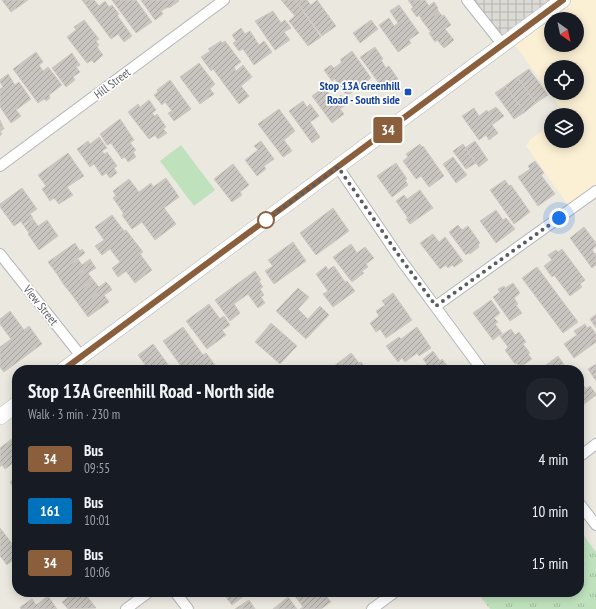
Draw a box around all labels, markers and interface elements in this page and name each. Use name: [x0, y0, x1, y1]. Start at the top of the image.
north arrow: [544, 12, 584, 52]
map controls: [544, 12, 584, 148]
button: locate: [544, 60, 584, 100]
street label: Hill Street: [91, 64, 134, 102]
place label: Stop 13A Greenhill Road - South side: [320, 78, 400, 107]
marker: Stop 13A Greenhill Road - South side: [403, 87, 413, 97]
button: layers: [544, 108, 584, 148]
line badge: 34: [370, 117, 406, 143]
text: 34: [381, 121, 395, 139]
your location: [549, 208, 569, 228]
unlabelled marker: [257, 211, 275, 229]
street label: View Street: [20, 281, 62, 329]
button: heart: [526, 378, 568, 420]
text: Stop 13A Greenhill Road - North side: [28, 379, 274, 403]
text: Walk · 3 min · 230 m: [28, 406, 120, 423]
text: Bus: [84, 441, 103, 460]
text: 34: [43, 450, 57, 468]
text: 4 min: [538, 450, 568, 469]
text: 09:55: [84, 460, 110, 477]
text: Bus: [84, 493, 103, 512]
text: 161: [40, 502, 60, 520]
text: 10 min: [532, 502, 568, 521]
text: 10:01: [84, 512, 110, 529]
text: Bus: [84, 545, 103, 564]
text: 34: [43, 554, 57, 572]
text: 15 min: [532, 554, 568, 573]
text: 10:06: [84, 564, 110, 581]

